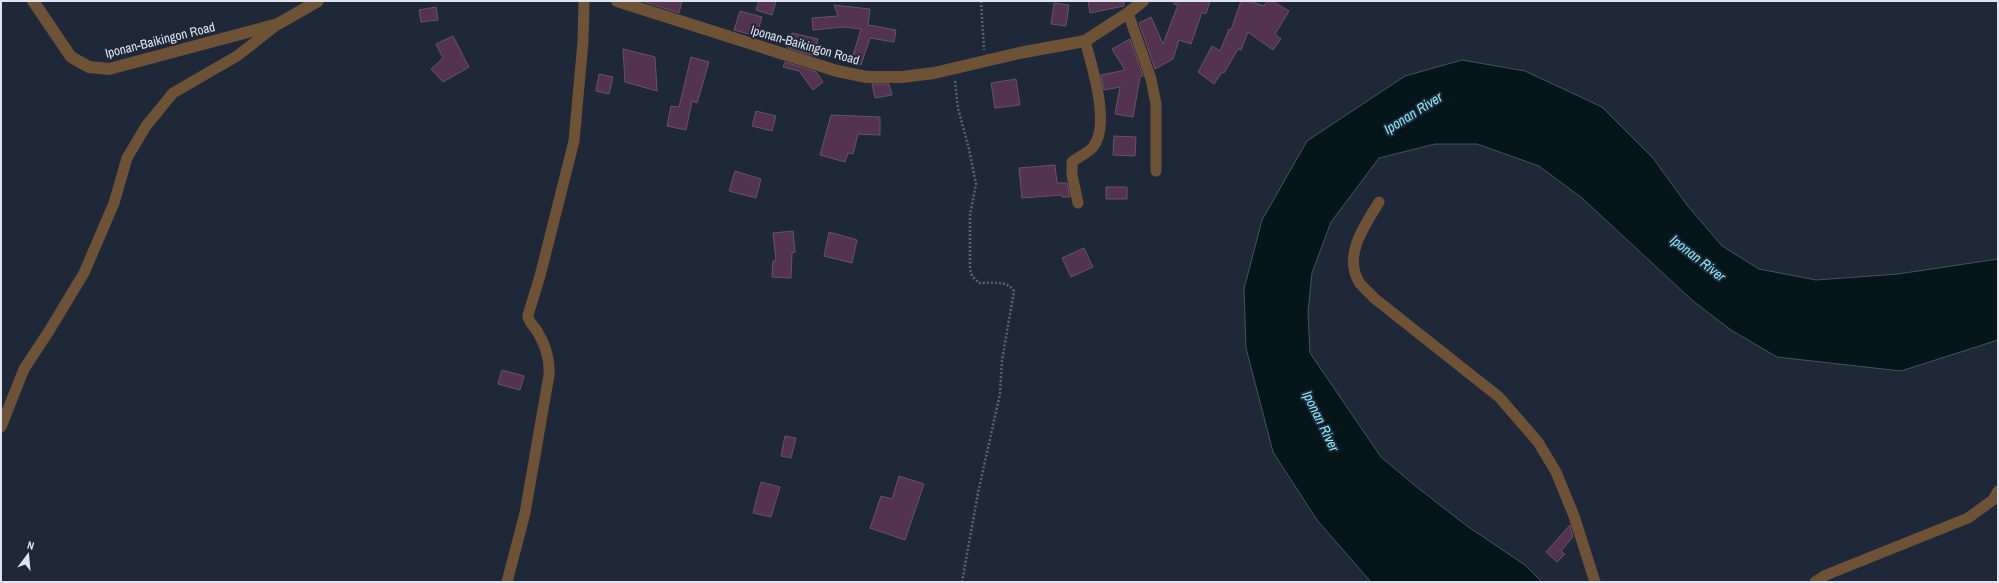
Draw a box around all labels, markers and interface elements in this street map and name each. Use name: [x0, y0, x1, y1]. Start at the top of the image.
street label: Iponan-Baikingon Road: [103, 18, 217, 62]
street label: Iponan-Baikingon Road: [749, 21, 862, 69]
water label: Iponan River: [1380, 87, 1447, 138]
water label: Iponan River: [1667, 231, 1730, 286]
water label: Iponan River: [1299, 388, 1344, 456]
north arrow: [8, 535, 48, 575]
text: N: [26, 538, 36, 553]

